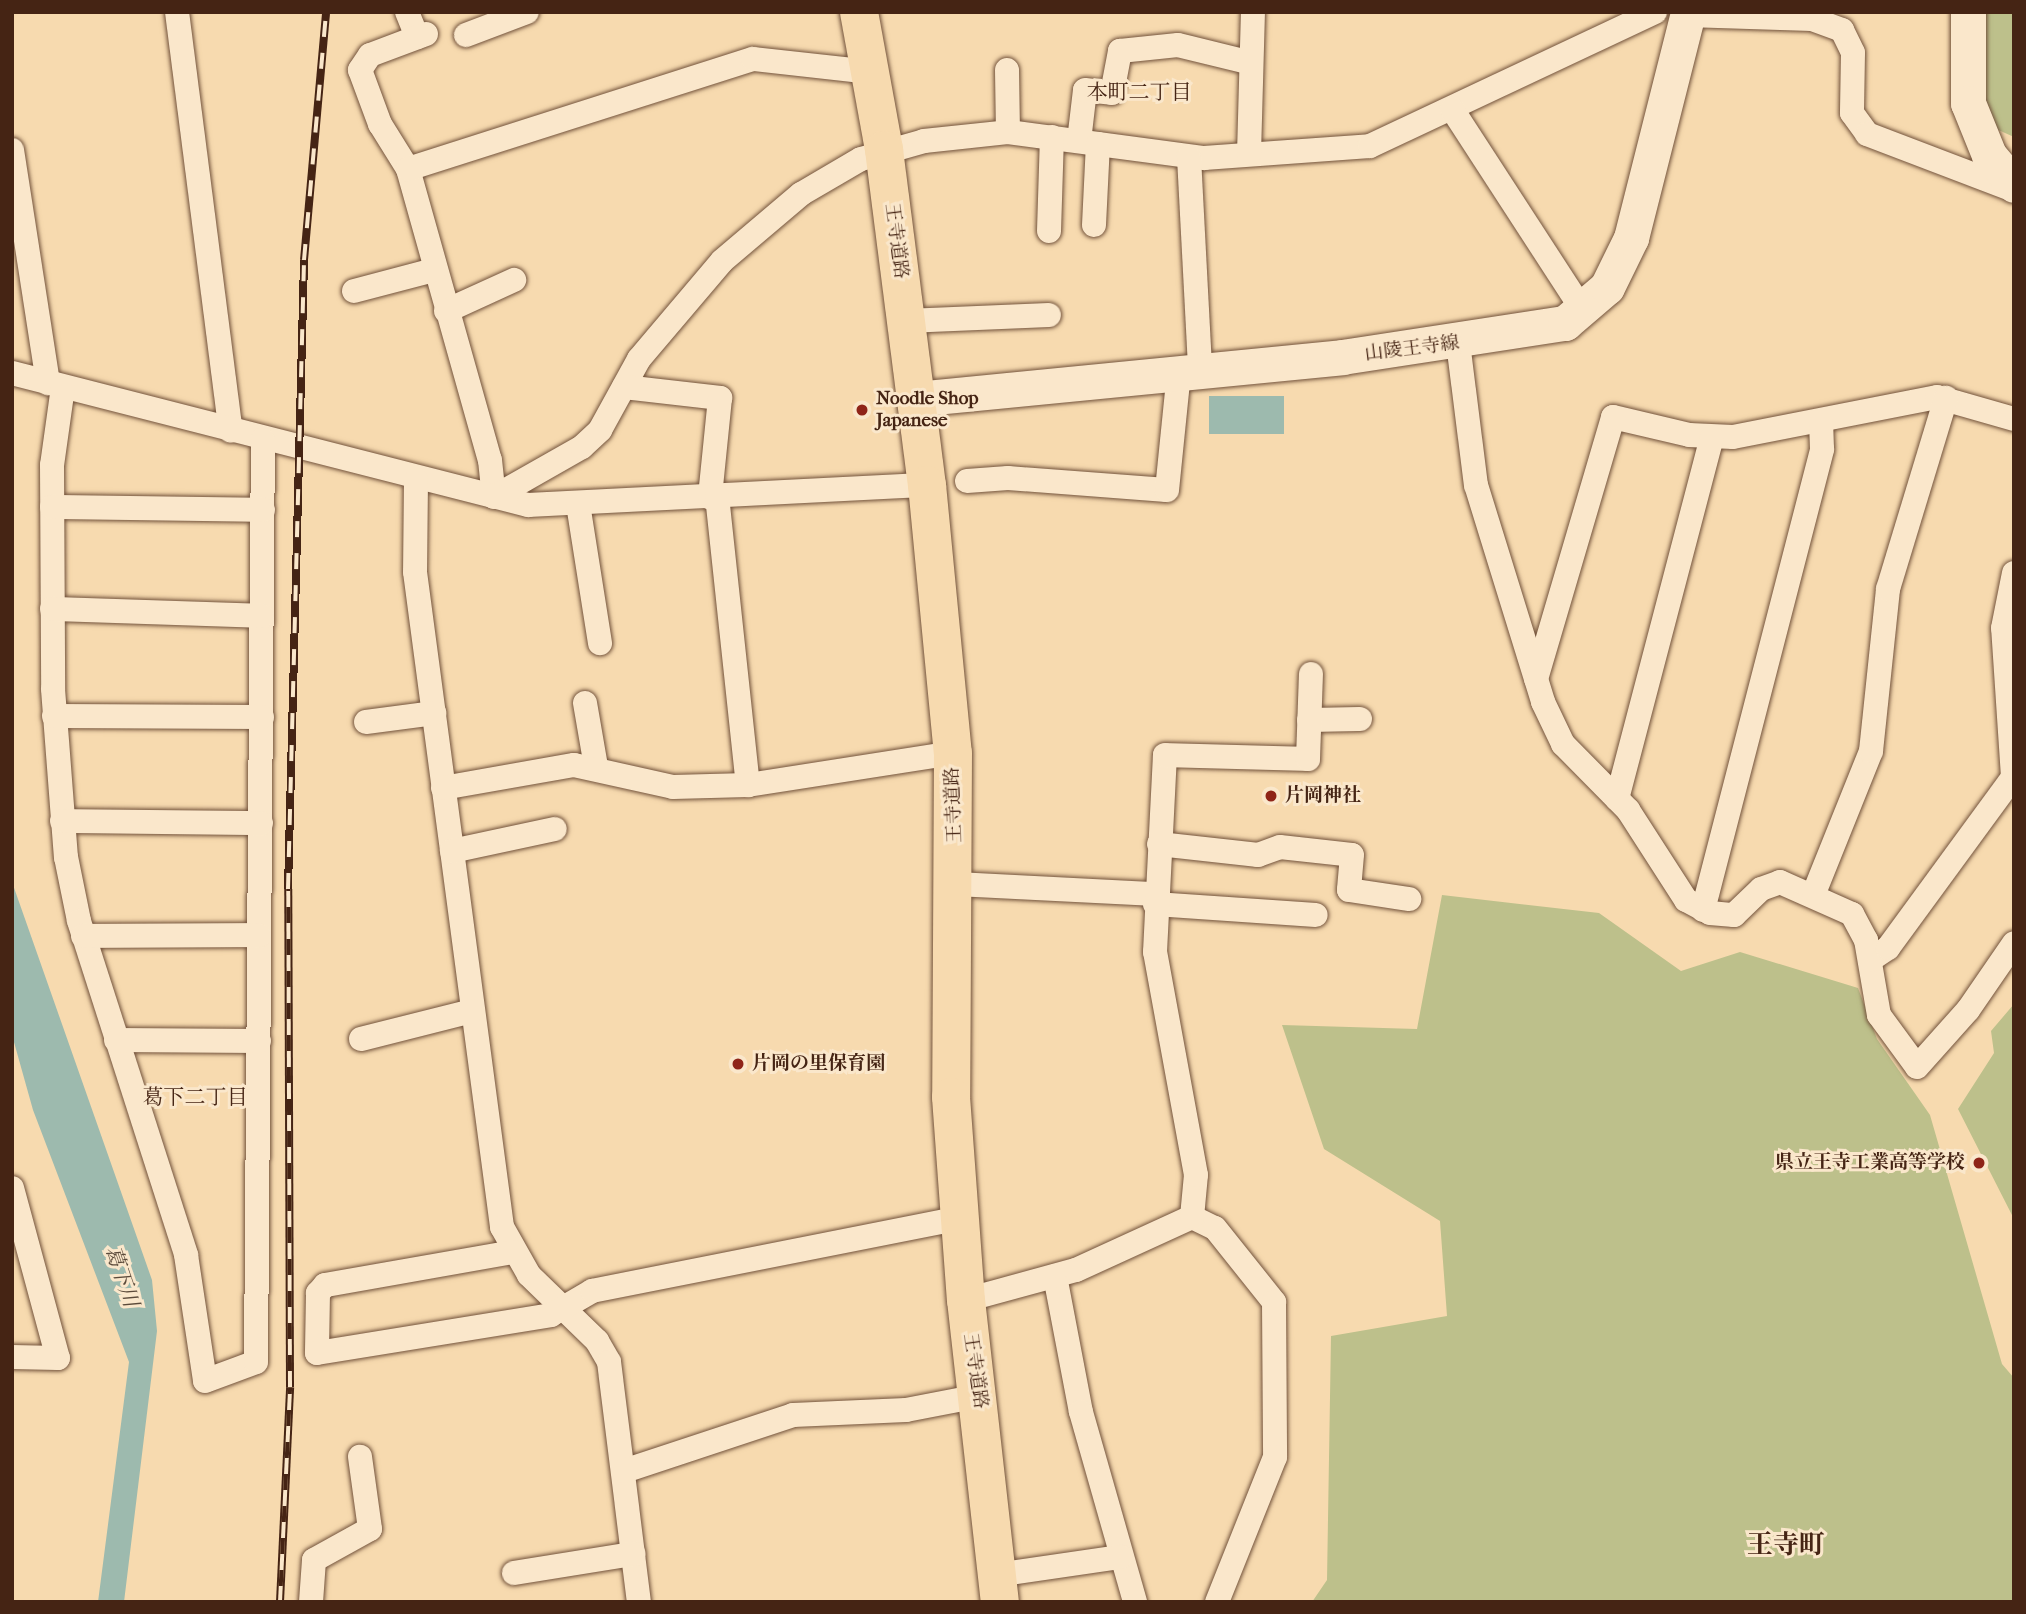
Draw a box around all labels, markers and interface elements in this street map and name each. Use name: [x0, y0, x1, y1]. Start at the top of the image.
district label: 本町二丁目: [1087, 79, 1191, 105]
street label: 王寺道路: [880, 202, 912, 280]
street label: 山陵王寺線: [1363, 332, 1461, 366]
place label: Noodle Shop Japanese: [876, 388, 979, 432]
marker: Noodle Shop Japanese: [854, 402, 870, 418]
street label: 王寺道路: [941, 767, 967, 843]
place label: 片岡神社: [1285, 785, 1361, 807]
marker: 片岡神社: [1263, 788, 1279, 804]
place label: 片岡の里保育園: [752, 1053, 885, 1075]
marker: 片岡の里保育園: [730, 1056, 746, 1072]
district label: 葛下二丁目: [143, 1084, 247, 1110]
place label: 県立王寺工業高等学校: [1775, 1152, 1965, 1174]
marker: 県立王寺工業高等学校: [1971, 1155, 1987, 1171]
water label: 葛下川: [100, 1242, 144, 1310]
street label: 王寺道路: [958, 1332, 992, 1410]
district label: 王寺町: [1747, 1529, 1825, 1561]

